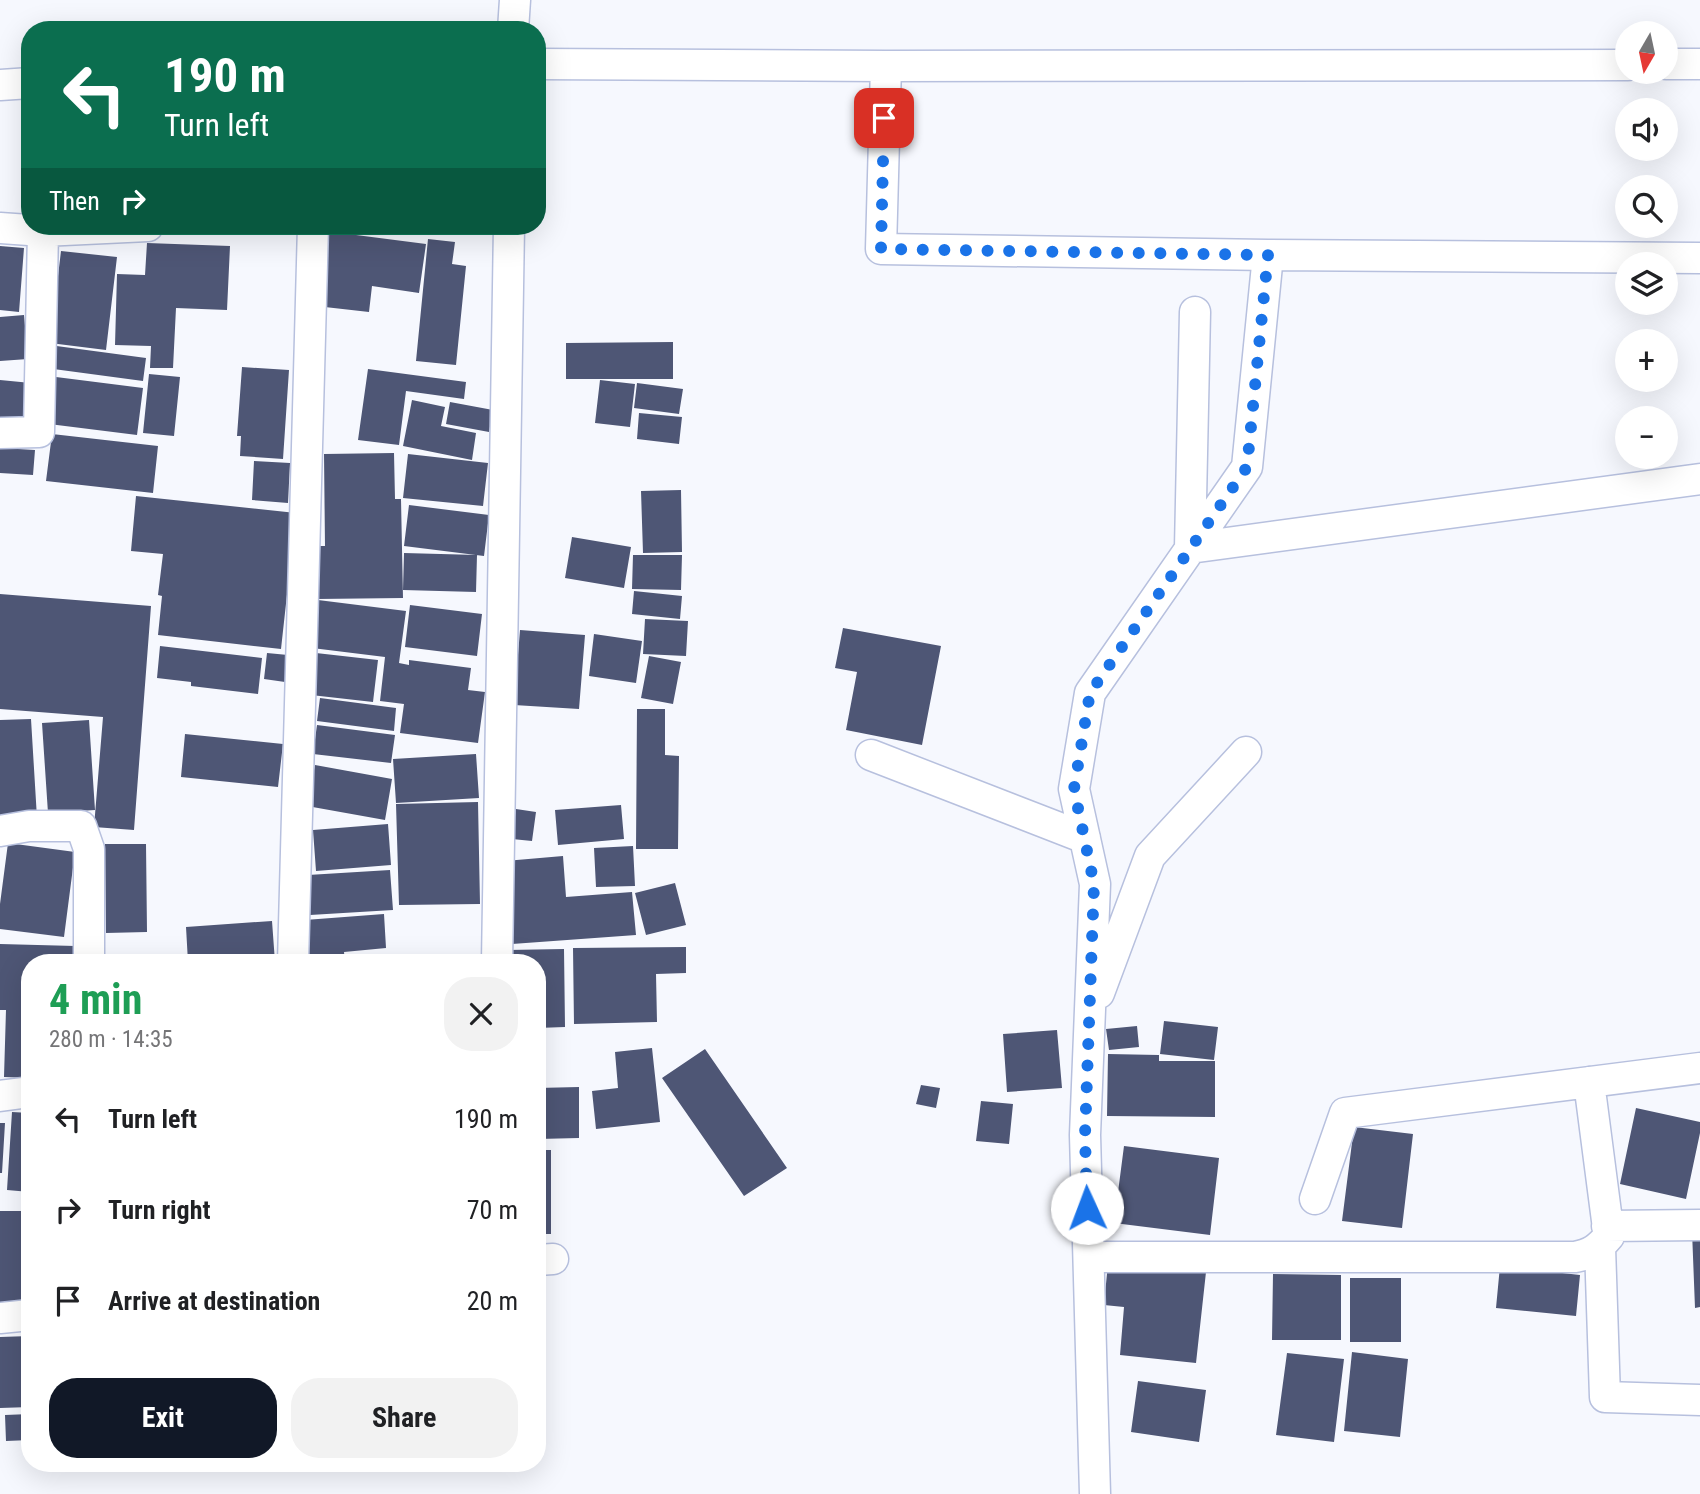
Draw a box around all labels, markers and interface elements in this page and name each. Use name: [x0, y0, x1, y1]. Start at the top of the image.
north arrow: [1615, 21, 1678, 84]
map controls: [1615, 21, 1678, 469]
text: 190 m: [164, 47, 286, 104]
icon: left: [49, 49, 140, 140]
pin: [854, 88, 914, 148]
button: sound: [1615, 98, 1678, 161]
icon: arrive: [865, 99, 903, 137]
text: Turn left: [164, 106, 269, 144]
button: search: [1615, 175, 1678, 238]
icon: right: [114, 182, 152, 220]
text: Then: [49, 186, 100, 216]
button: layers: [1615, 252, 1678, 315]
button: +: [1615, 329, 1678, 392]
button: −: [1615, 406, 1678, 469]
text: 4 min: [49, 975, 142, 1024]
button: close: [444, 977, 518, 1051]
text: 280 m · 14:35: [49, 1026, 173, 1053]
icon: left: [49, 1100, 87, 1138]
text: Turn left: [108, 1104, 197, 1134]
text: 190 m: [454, 1104, 518, 1134]
position arrow: [1050, 1171, 1124, 1245]
icon: right: [49, 1191, 87, 1229]
text: Turn right: [108, 1195, 210, 1225]
text: 70 m: [467, 1195, 518, 1225]
icon: arrive: [49, 1282, 87, 1320]
text: Arrive at destination: [108, 1286, 320, 1316]
text: 20 m: [467, 1286, 518, 1316]
button: Exit: [49, 1378, 277, 1458]
button: Share: [291, 1378, 518, 1458]

